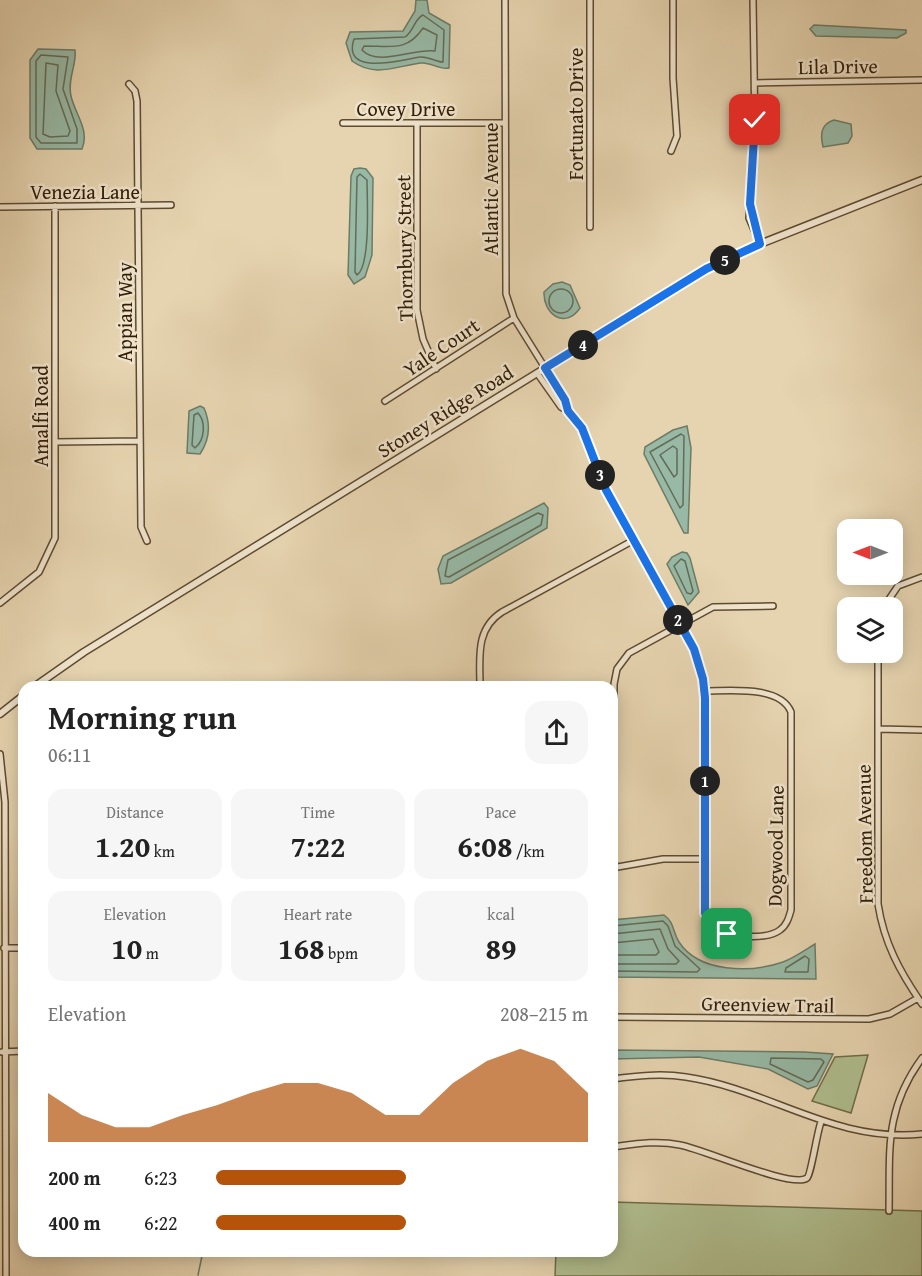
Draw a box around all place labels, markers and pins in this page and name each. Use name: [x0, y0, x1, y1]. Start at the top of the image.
pin: [729, 94, 780, 145]
pin: 5: [710, 245, 740, 275]
pin: 4: [568, 330, 598, 360]
pin: 3: [585, 460, 615, 490]
pin: 2: [663, 605, 693, 635]
pin: 1: [690, 766, 720, 796]
pin: [701, 908, 752, 959]

